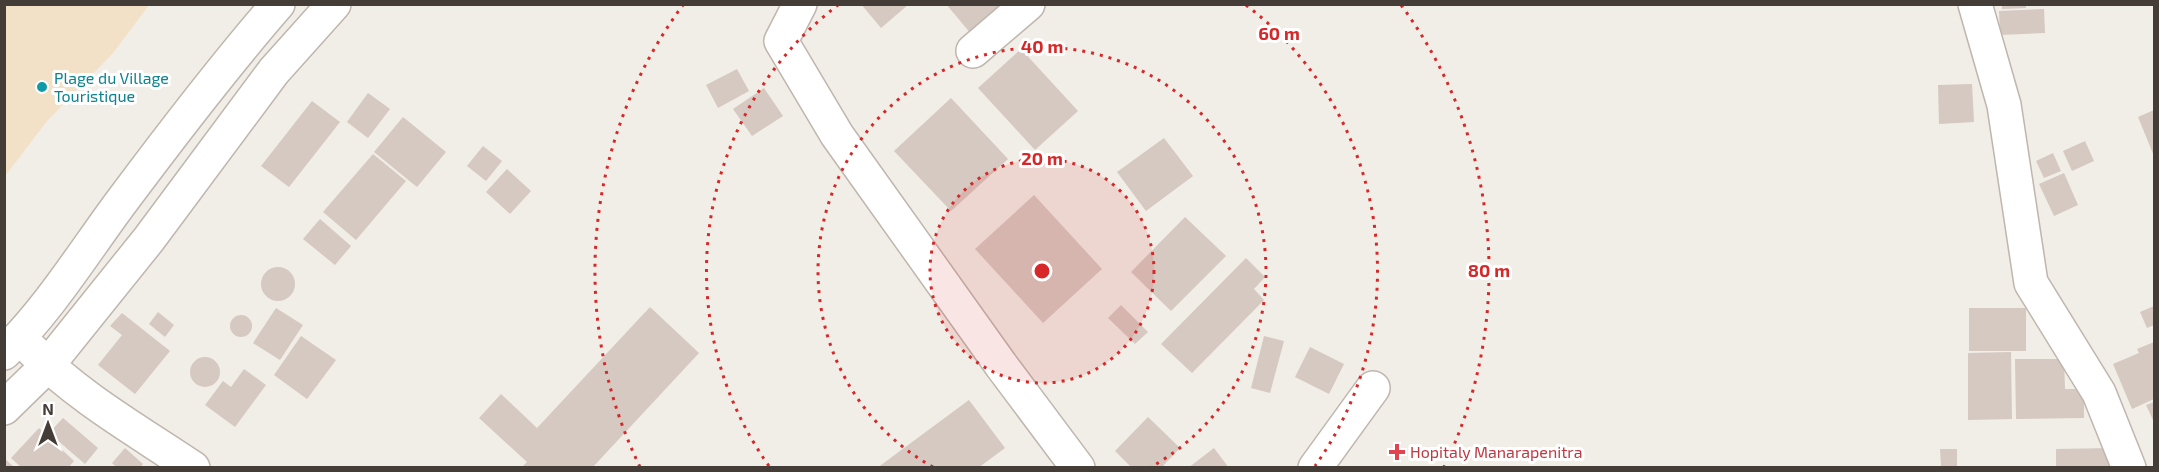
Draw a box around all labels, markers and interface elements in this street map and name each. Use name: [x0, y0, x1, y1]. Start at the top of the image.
text: 60 m: [1258, 22, 1300, 44]
text: 40 m: [1021, 35, 1063, 57]
place label: Plage du Village Touristique: [54, 68, 169, 105]
marker: Plage du Village Touristique: [35, 80, 49, 94]
text: 20 m: [1021, 147, 1063, 169]
text: 80 m: [1468, 259, 1510, 281]
centre of rings: [1032, 261, 1052, 281]
north arrow: [18, 394, 78, 454]
text: N: [42, 399, 54, 418]
place label: Hopitaly Manarapenitra: [1410, 442, 1583, 461]
marker: Hopitaly Manarapenitra: [1388, 443, 1406, 461]

